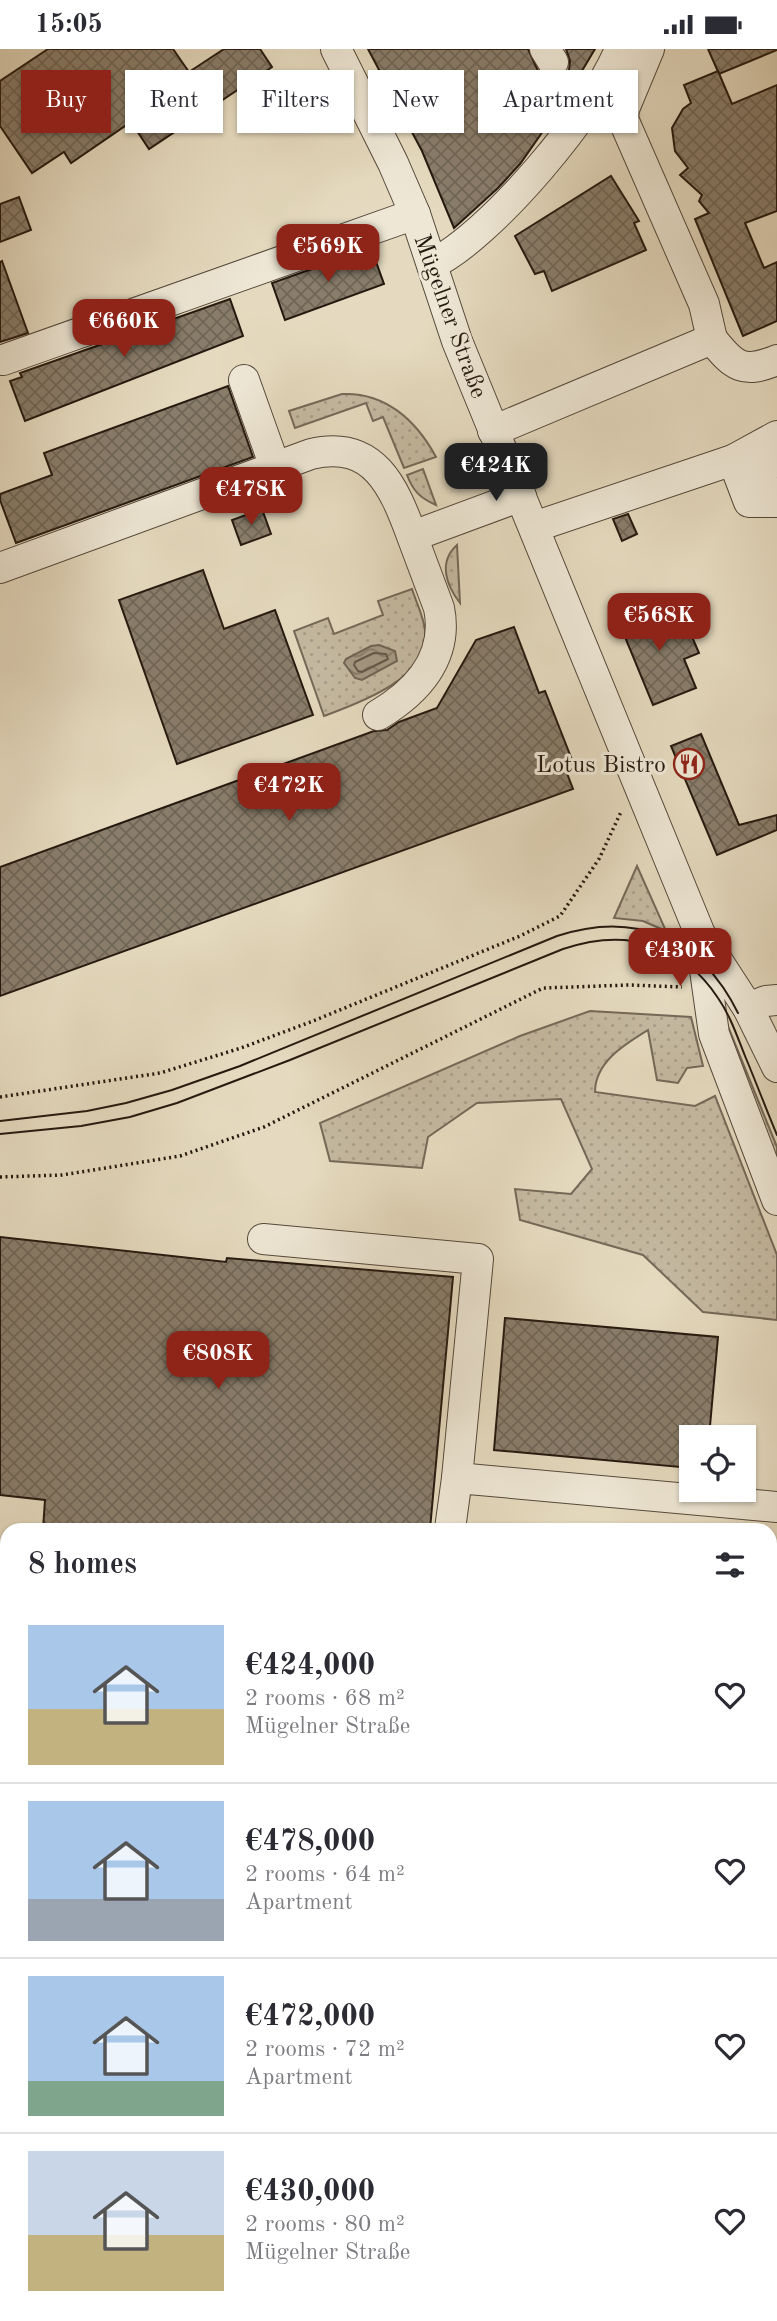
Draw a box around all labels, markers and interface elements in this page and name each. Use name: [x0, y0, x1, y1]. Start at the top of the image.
text: 15:05: [35, 12, 103, 38]
chip: Buy: [21, 70, 111, 133]
chip: Rent: [125, 70, 223, 133]
chip: Filters: [237, 70, 354, 133]
chip: New: [368, 70, 464, 133]
chip: Apartment: [478, 70, 638, 133]
pin: €569K: [279, 225, 377, 284]
street label: Mügelner Straße: [408, 231, 490, 402]
text: €569K: [292, 235, 364, 258]
pin: €660K: [75, 299, 173, 359]
text: €660K: [88, 310, 160, 333]
pin: €424K: [447, 443, 545, 503]
text: €424K: [460, 454, 532, 477]
pin: €478K: [202, 468, 300, 527]
text: €478K: [215, 478, 287, 501]
pin: €568K: [610, 593, 708, 653]
text: €568K: [623, 604, 695, 627]
restaurant icon: Lotus Bistro: [672, 747, 706, 781]
place label: Lotus Bistro: [536, 754, 666, 778]
pin: €472K: [240, 763, 338, 823]
text: €472K: [253, 774, 325, 797]
pin: €430K: [631, 929, 729, 988]
text: €430K: [644, 939, 716, 962]
pin: €808K: [169, 1331, 267, 1391]
text: €808K: [182, 1342, 254, 1365]
map controls: [679, 1425, 756, 1502]
button: locate: [679, 1425, 756, 1502]
icon: filters: [711, 1546, 749, 1584]
text: 8 homes: [28, 1550, 137, 1580]
text: €424,000: [245, 1651, 375, 1681]
icon: home: [84, 1653, 168, 1737]
icon: heart: [711, 1676, 749, 1714]
text: 2 rooms · 68 m²: [245, 1687, 405, 1710]
text: Mügelner Straße: [245, 1715, 410, 1738]
text: €478,000: [245, 1827, 375, 1857]
icon: home: [84, 1829, 168, 1913]
icon: heart: [711, 1852, 749, 1890]
text: 2 rooms · 64 m²: [245, 1863, 405, 1886]
text: Apartment: [245, 1891, 353, 1914]
text: €472,000: [245, 2002, 375, 2032]
icon: home: [84, 2004, 168, 2088]
icon: heart: [711, 2027, 749, 2065]
text: 2 rooms · 72 m²: [245, 2038, 405, 2061]
text: Apartment: [245, 2066, 353, 2089]
text: €430,000: [245, 2177, 375, 2207]
icon: home: [84, 2179, 168, 2263]
icon: heart: [711, 2202, 749, 2240]
text: 2 rooms · 80 m²: [245, 2213, 405, 2236]
text: Mügelner Straße: [245, 2241, 410, 2264]

